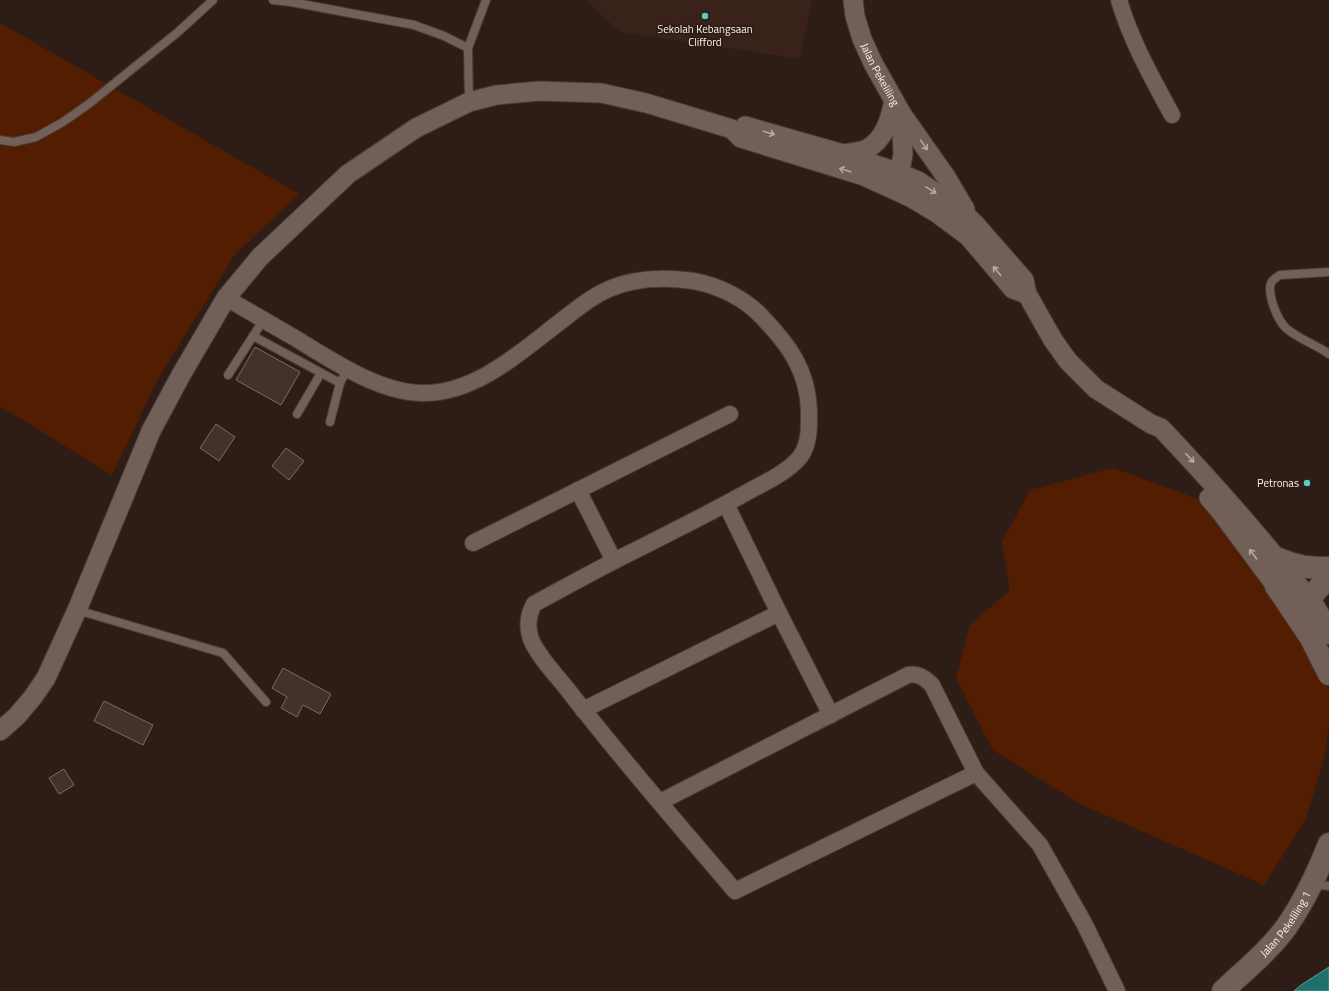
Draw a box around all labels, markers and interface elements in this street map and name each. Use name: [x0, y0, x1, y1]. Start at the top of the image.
marker: Sekolah Kebangsaan Clifford: [700, 11, 710, 21]
place label: Sekolah Kebangsaan Clifford: [657, 21, 753, 50]
street label: Jalan Pekeliling: [857, 40, 904, 109]
one-way arrow: [763, 130, 776, 137]
one-way arrow: [920, 140, 928, 151]
one-way arrow: [838, 166, 851, 173]
one-way arrow: [925, 186, 937, 194]
one-way arrow: [993, 266, 1002, 276]
one-way arrow: [1185, 453, 1195, 463]
place label: Petronas: [1257, 475, 1299, 491]
marker: Petronas: [1302, 478, 1312, 488]
one-way arrow: [1249, 549, 1257, 560]
street label: Jalan Pekeliling 1: [1256, 888, 1314, 961]

